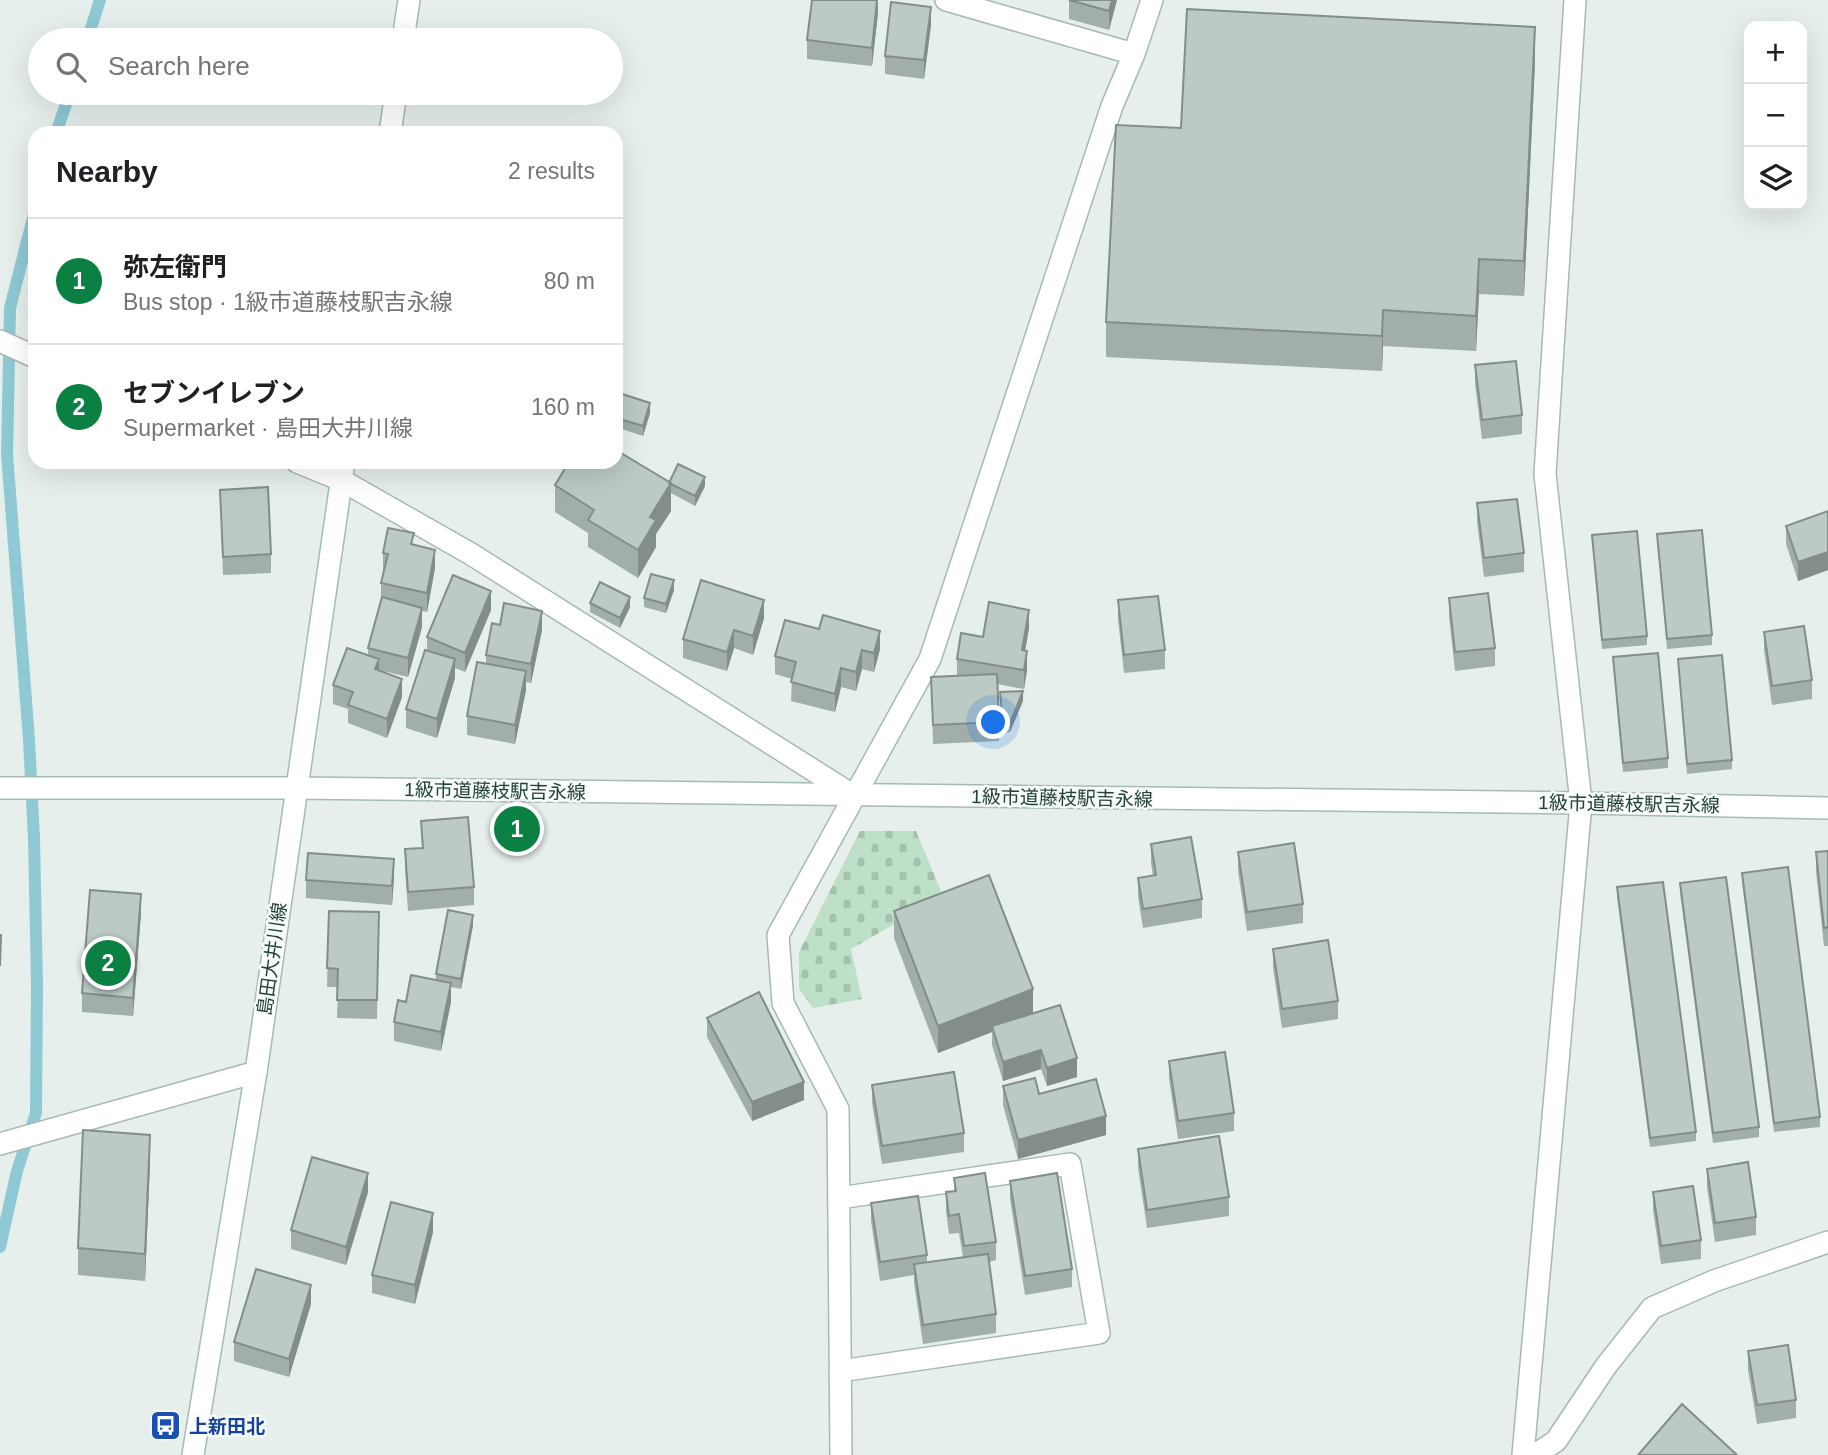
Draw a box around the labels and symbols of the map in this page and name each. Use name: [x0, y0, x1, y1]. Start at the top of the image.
your location: [976, 705, 1010, 739]
street label: 1級市道藤枝駅吉永線: [404, 779, 586, 803]
street label: 1級市道藤枝駅吉永線: [971, 786, 1153, 810]
street label: 1級市道藤枝駅吉永線: [1538, 792, 1720, 816]
pin: 1: [494, 803, 540, 855]
street label: 島田大井川線: [254, 901, 290, 1017]
pin: 2: [85, 937, 131, 989]
bus stop icon: 上新田北: [149, 1409, 183, 1443]
place label: 上新田北: [189, 1416, 265, 1437]

